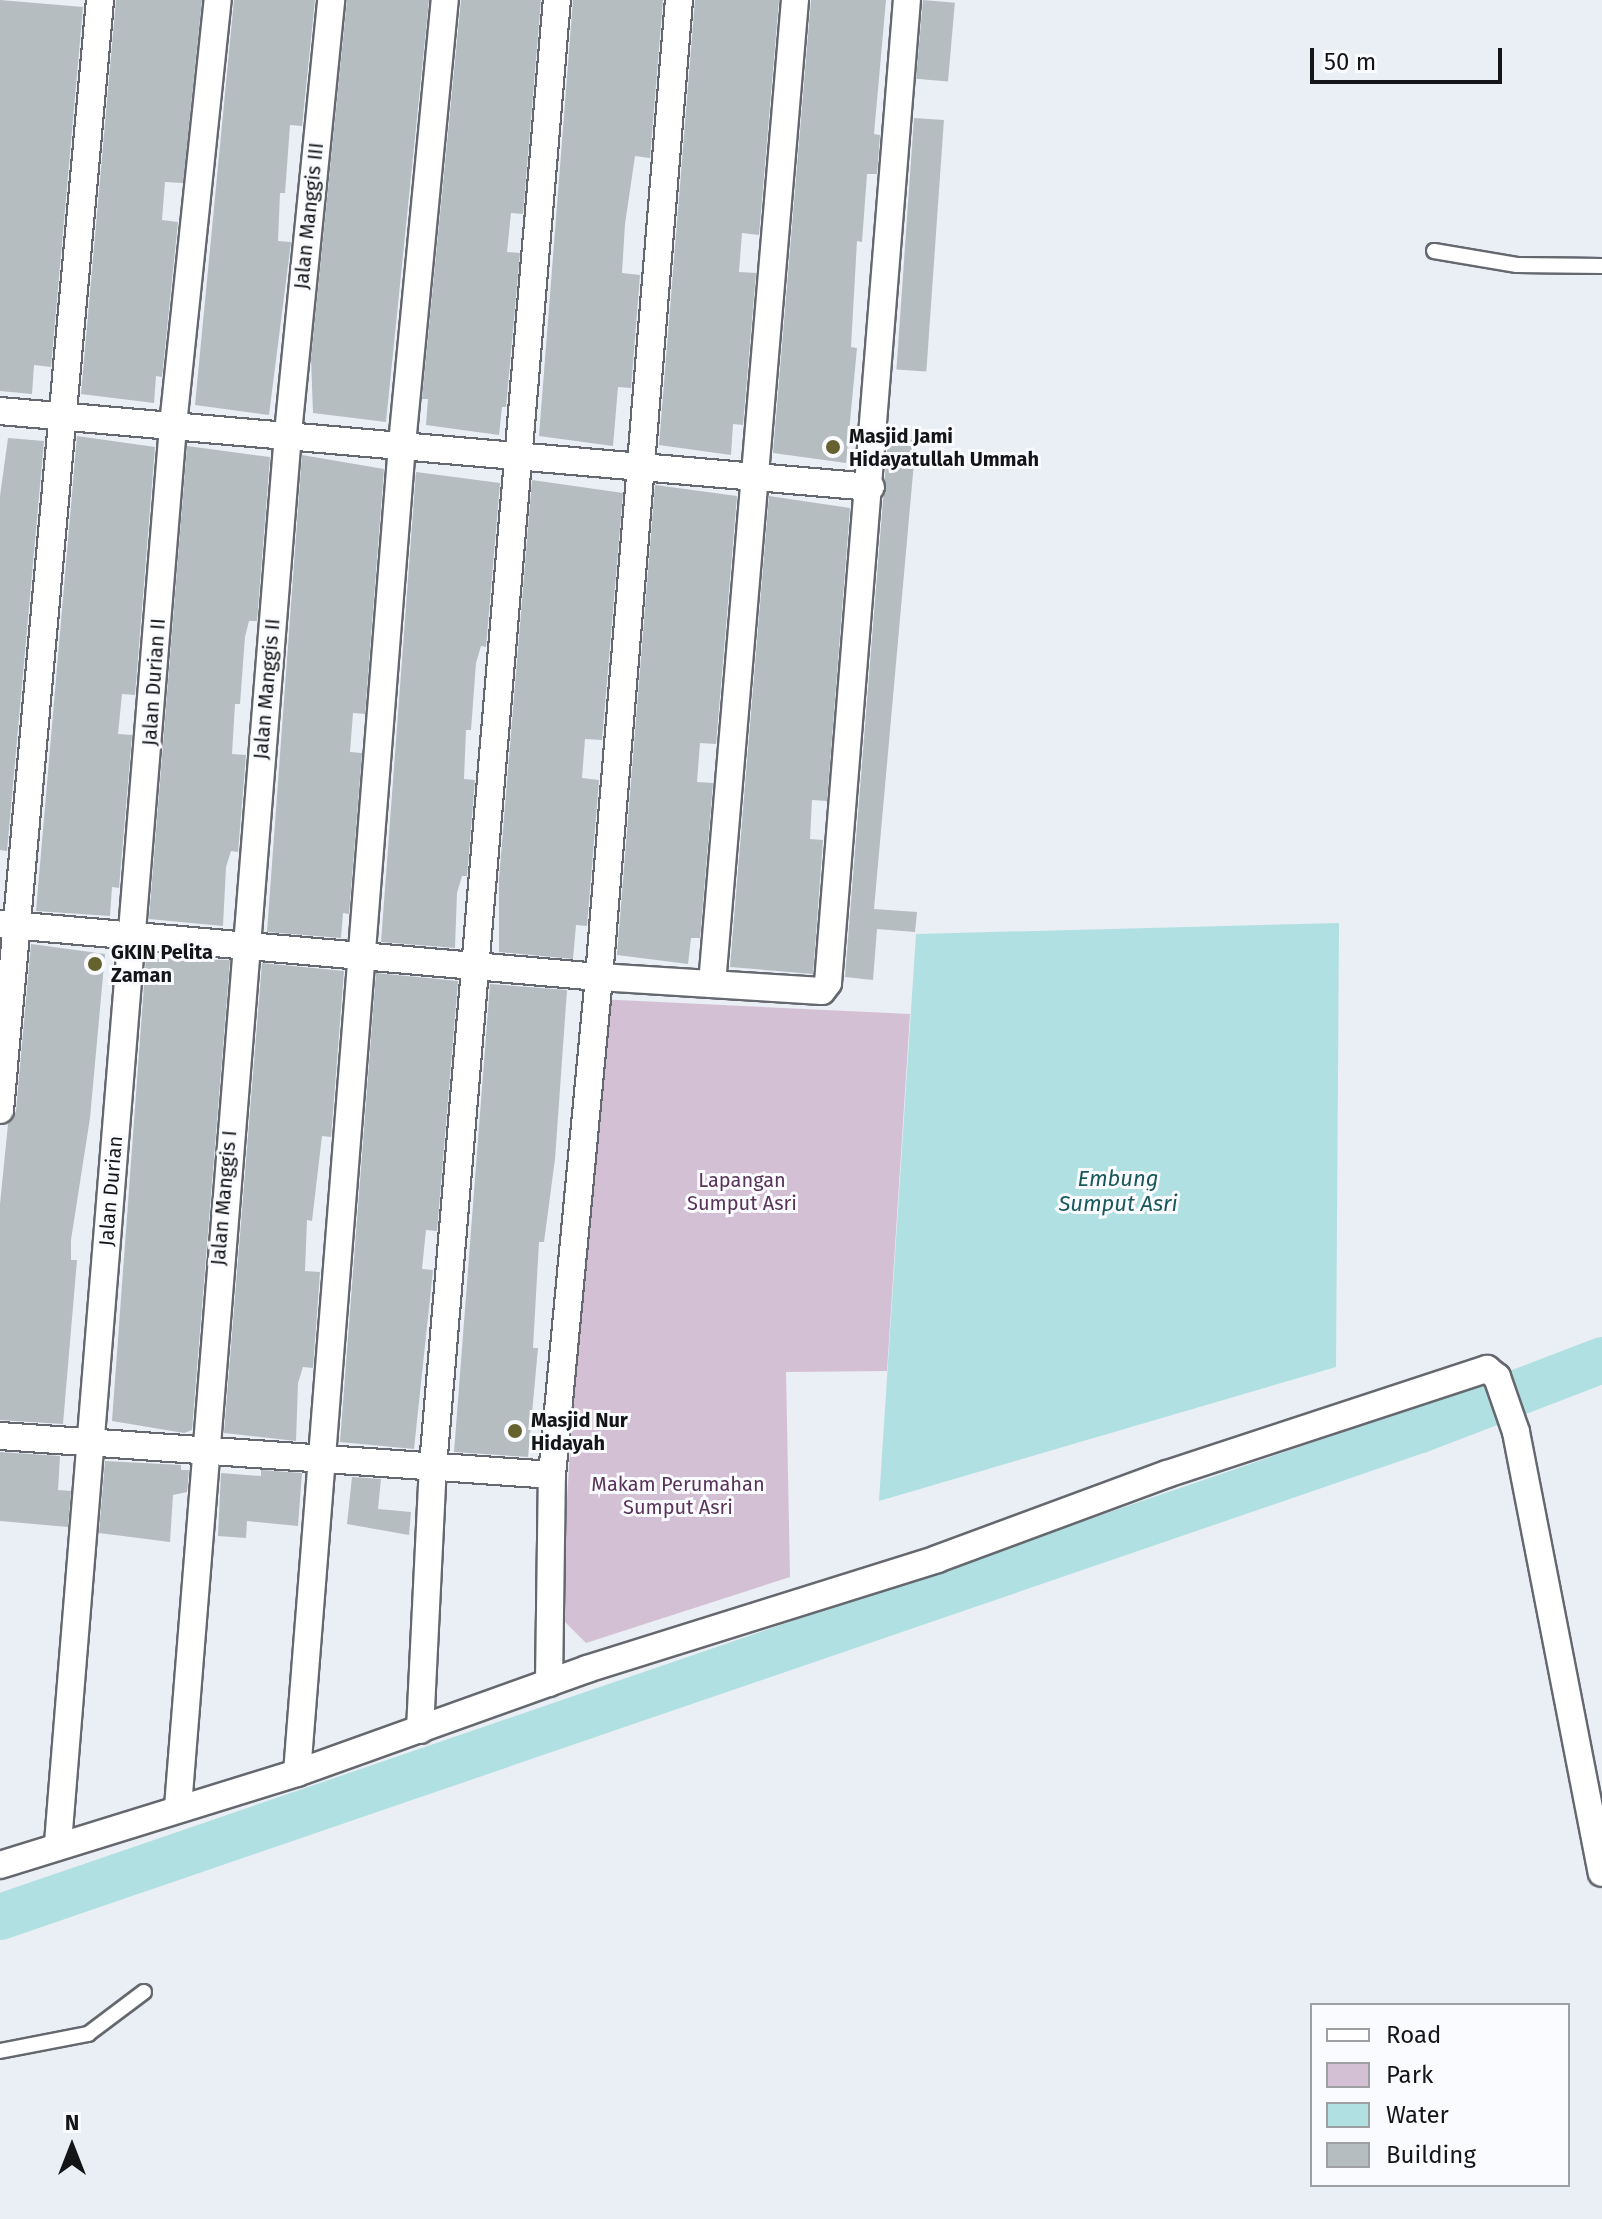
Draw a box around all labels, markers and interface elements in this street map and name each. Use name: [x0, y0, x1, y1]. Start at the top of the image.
scale bar: [1314, 32, 1506, 82]
text: 50 m: [1324, 48, 1376, 76]
street label: Jalan Manggis III: [289, 141, 329, 291]
place label: Masjid Jami Hidayatullah Ummah: [849, 424, 1039, 471]
marker: Masjid Jami Hidayatullah Ummah: [824, 438, 842, 456]
street label: Jalan Durian II: [138, 617, 170, 747]
street label: Jalan Manggis II: [249, 617, 285, 761]
place label: GKIN Pelita Zaman: [111, 940, 213, 987]
marker: GKIN Pelita Zaman: [86, 955, 104, 973]
street label: Jalan Manggis I: [206, 1129, 242, 1267]
street label: Jalan Durian: [94, 1135, 128, 1247]
water label: Embung Sumput Asri: [1058, 1165, 1178, 1216]
park label: Lapangan Sumput Asri: [687, 1169, 797, 1216]
place label: Masjid Nur Hidayah: [531, 1408, 628, 1455]
marker: Masjid Nur Hidayah: [506, 1422, 524, 1440]
park label: Makam Perumahan Sumput Asri: [591, 1473, 765, 1520]
legend: [1310, 2003, 1570, 2187]
text: Road: [1386, 2021, 1441, 2049]
text: Park: [1386, 2061, 1433, 2089]
text: Water: [1386, 2101, 1449, 2129]
north arrow: [32, 2107, 112, 2187]
text: N: [65, 2109, 79, 2136]
text: Building: [1386, 2141, 1476, 2169]

